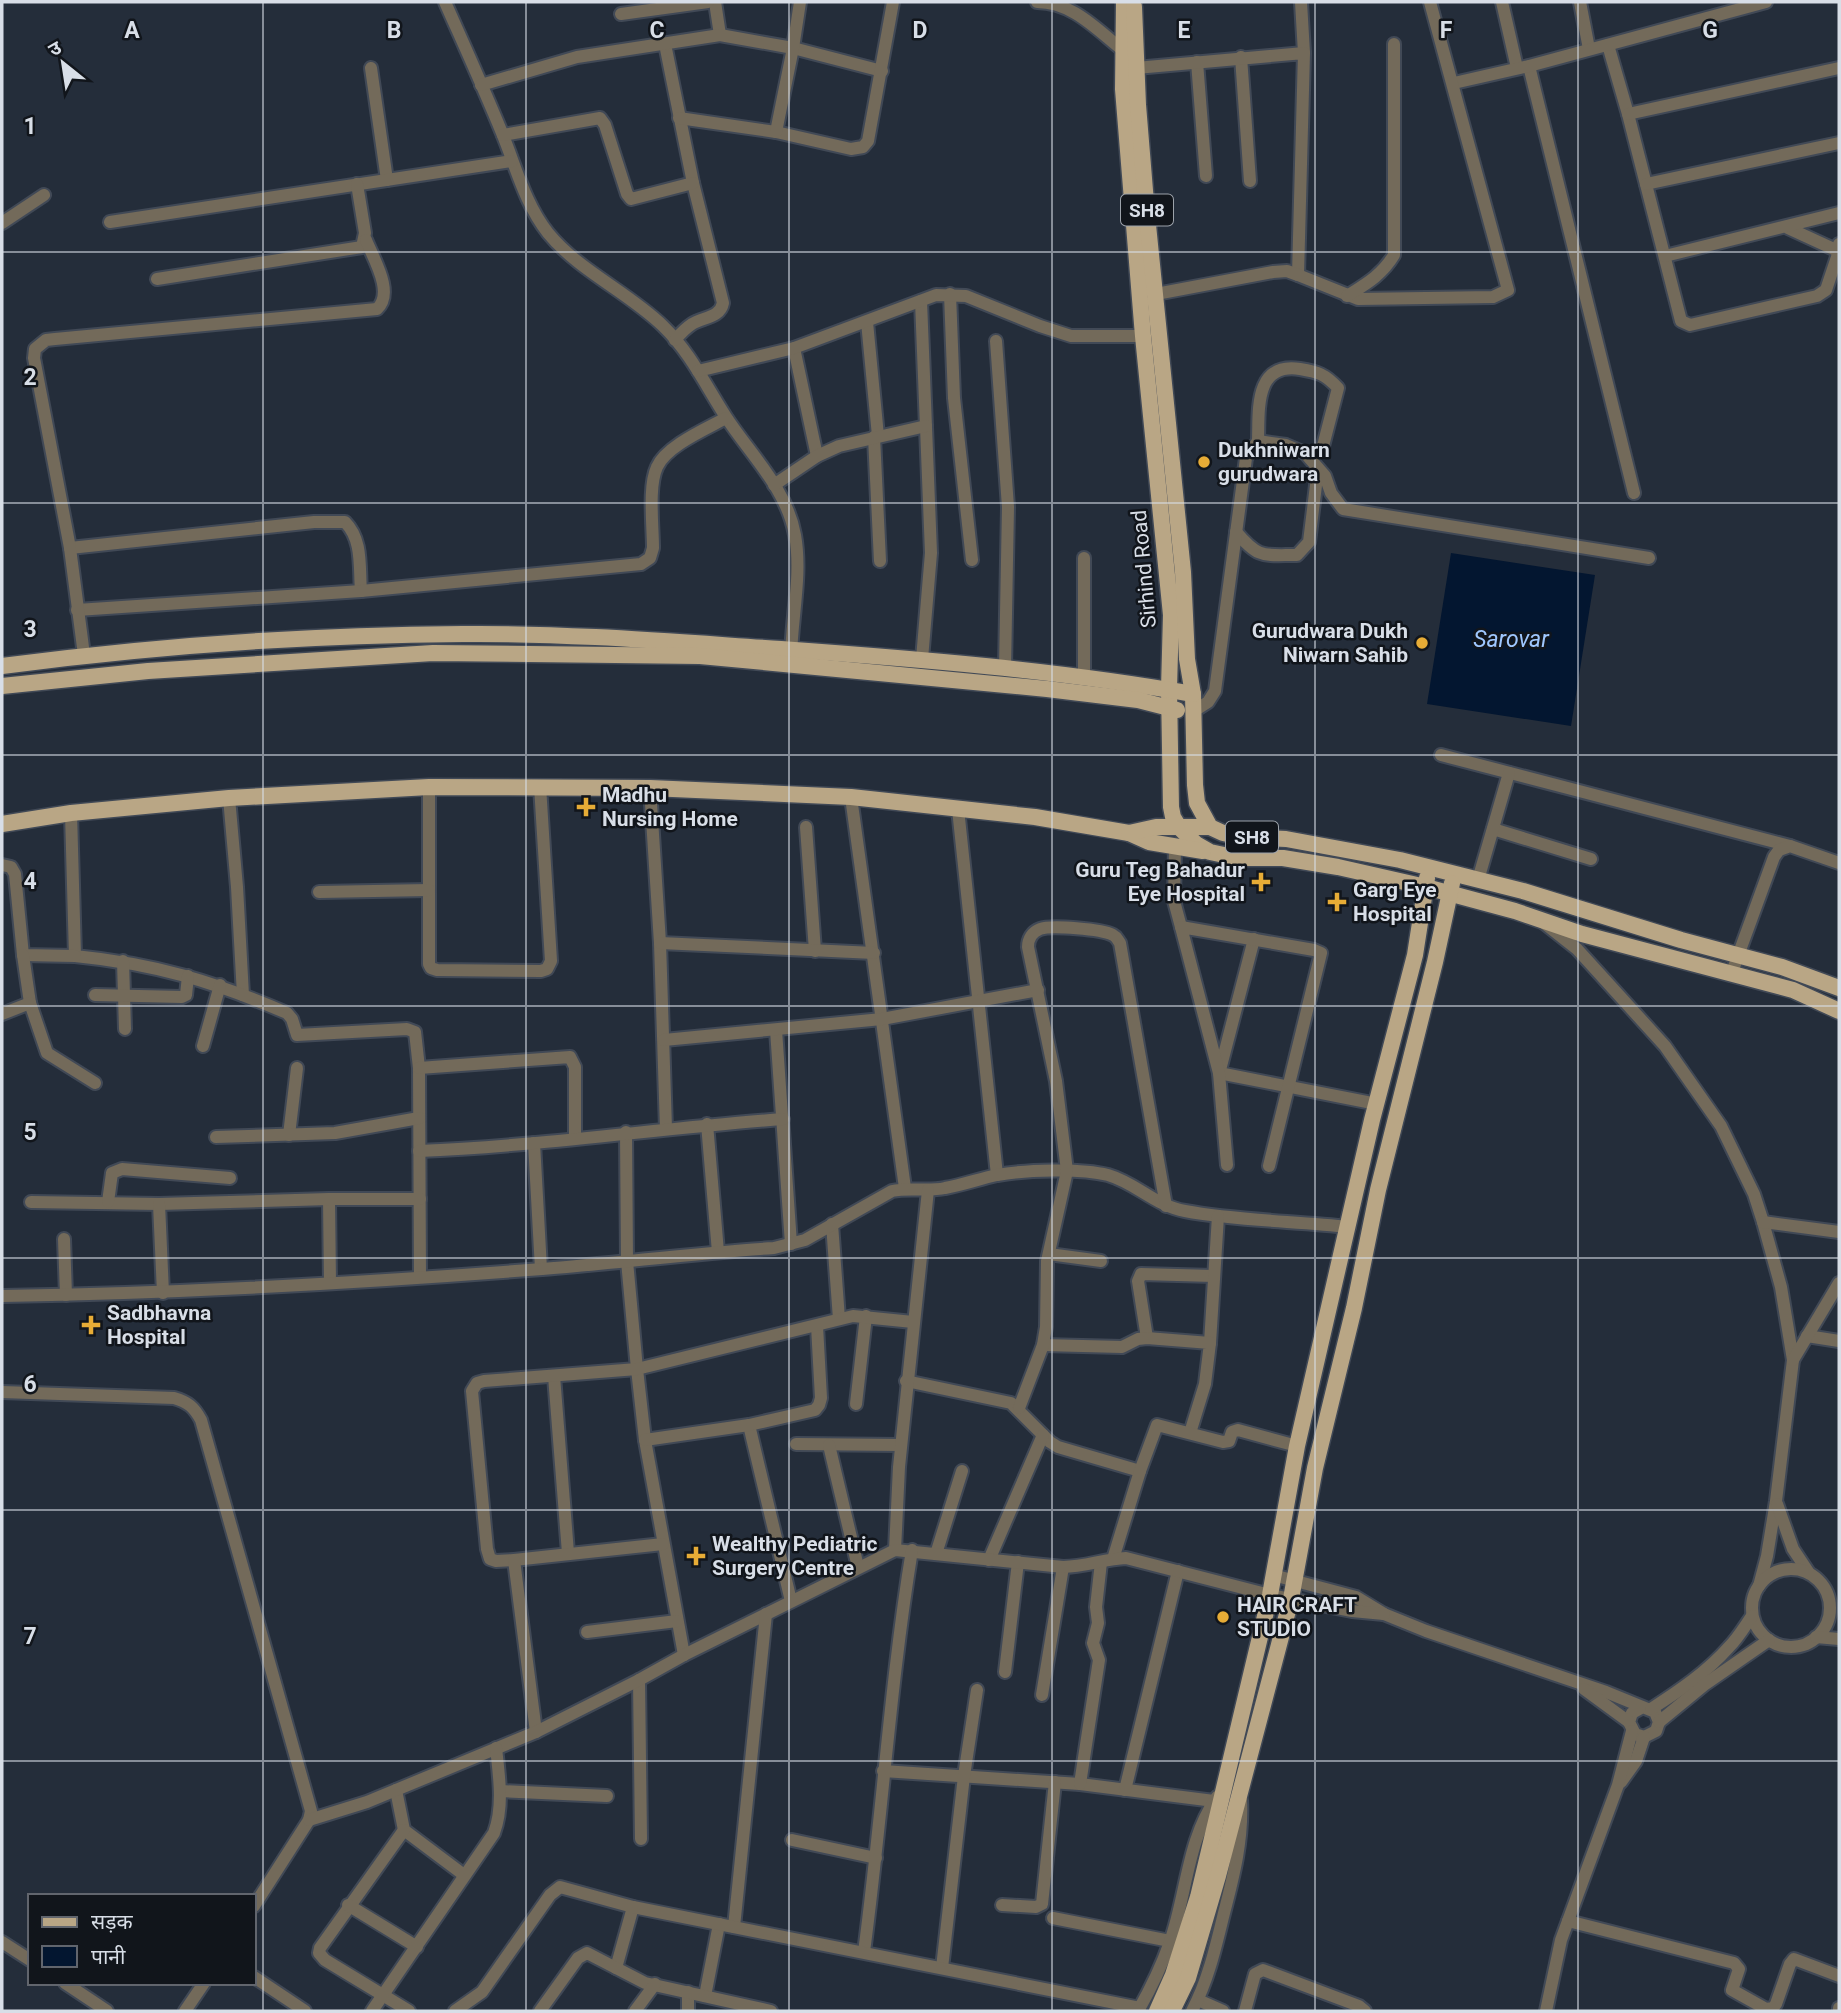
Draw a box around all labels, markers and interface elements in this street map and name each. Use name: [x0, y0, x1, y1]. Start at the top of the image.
text: A: [124, 17, 140, 44]
text: B: [387, 17, 401, 44]
text: C: [649, 17, 665, 44]
text: D: [913, 17, 927, 44]
text: E: [1178, 17, 1191, 44]
text: F: [1440, 17, 1453, 44]
text: G: [1702, 17, 1718, 44]
north arrow: [28, 28, 98, 98]
text: उ: [44, 36, 66, 61]
text: 1: [23, 113, 37, 140]
road number: SH8: [1121, 194, 1173, 226]
text: 2: [23, 364, 37, 391]
place label: Dukhniwarn gurudwara: [1218, 438, 1330, 486]
marker: Dukhniwarn gurudwara: [1196, 454, 1212, 470]
street label: Sirhind Road: [1127, 509, 1161, 629]
text: 3: [23, 616, 37, 643]
place label: Gurudwara Dukh Niwarn Sahib: [1252, 619, 1408, 667]
water label: Sarovar: [1473, 626, 1550, 653]
marker: Gurudwara Dukh Niwarn Sahib: [1414, 635, 1430, 651]
place label: Madhu Nursing Home: [602, 783, 738, 831]
marker: Madhu Nursing Home: [576, 797, 596, 817]
road number: SH8: [1226, 822, 1278, 852]
place label: Guru Teg Bahadur Eye Hospital: [1075, 858, 1245, 906]
text: 4: [23, 868, 37, 895]
marker: Guru Teg Bahadur Eye Hospital: [1251, 872, 1271, 892]
place label: Garg Eye Hospital: [1353, 878, 1437, 926]
marker: Garg Eye Hospital: [1327, 892, 1347, 912]
text: 5: [23, 1119, 37, 1146]
place label: Sadbhavna Hospital: [107, 1301, 211, 1349]
marker: Sadbhavna Hospital: [81, 1315, 101, 1335]
text: 6: [23, 1371, 37, 1398]
place label: Wealthy Pediatric Surgery Centre: [712, 1532, 878, 1580]
marker: Wealthy Pediatric Surgery Centre: [686, 1546, 706, 1566]
place label: HAIR CRAFT STUDIO: [1237, 1593, 1357, 1641]
marker: HAIR CRAFT STUDIO: [1215, 1609, 1231, 1625]
text: 7: [23, 1623, 37, 1650]
legend: [28, 1894, 256, 1985]
text: सड़क: [91, 1910, 133, 1934]
text: पानी: [91, 1945, 126, 1969]

